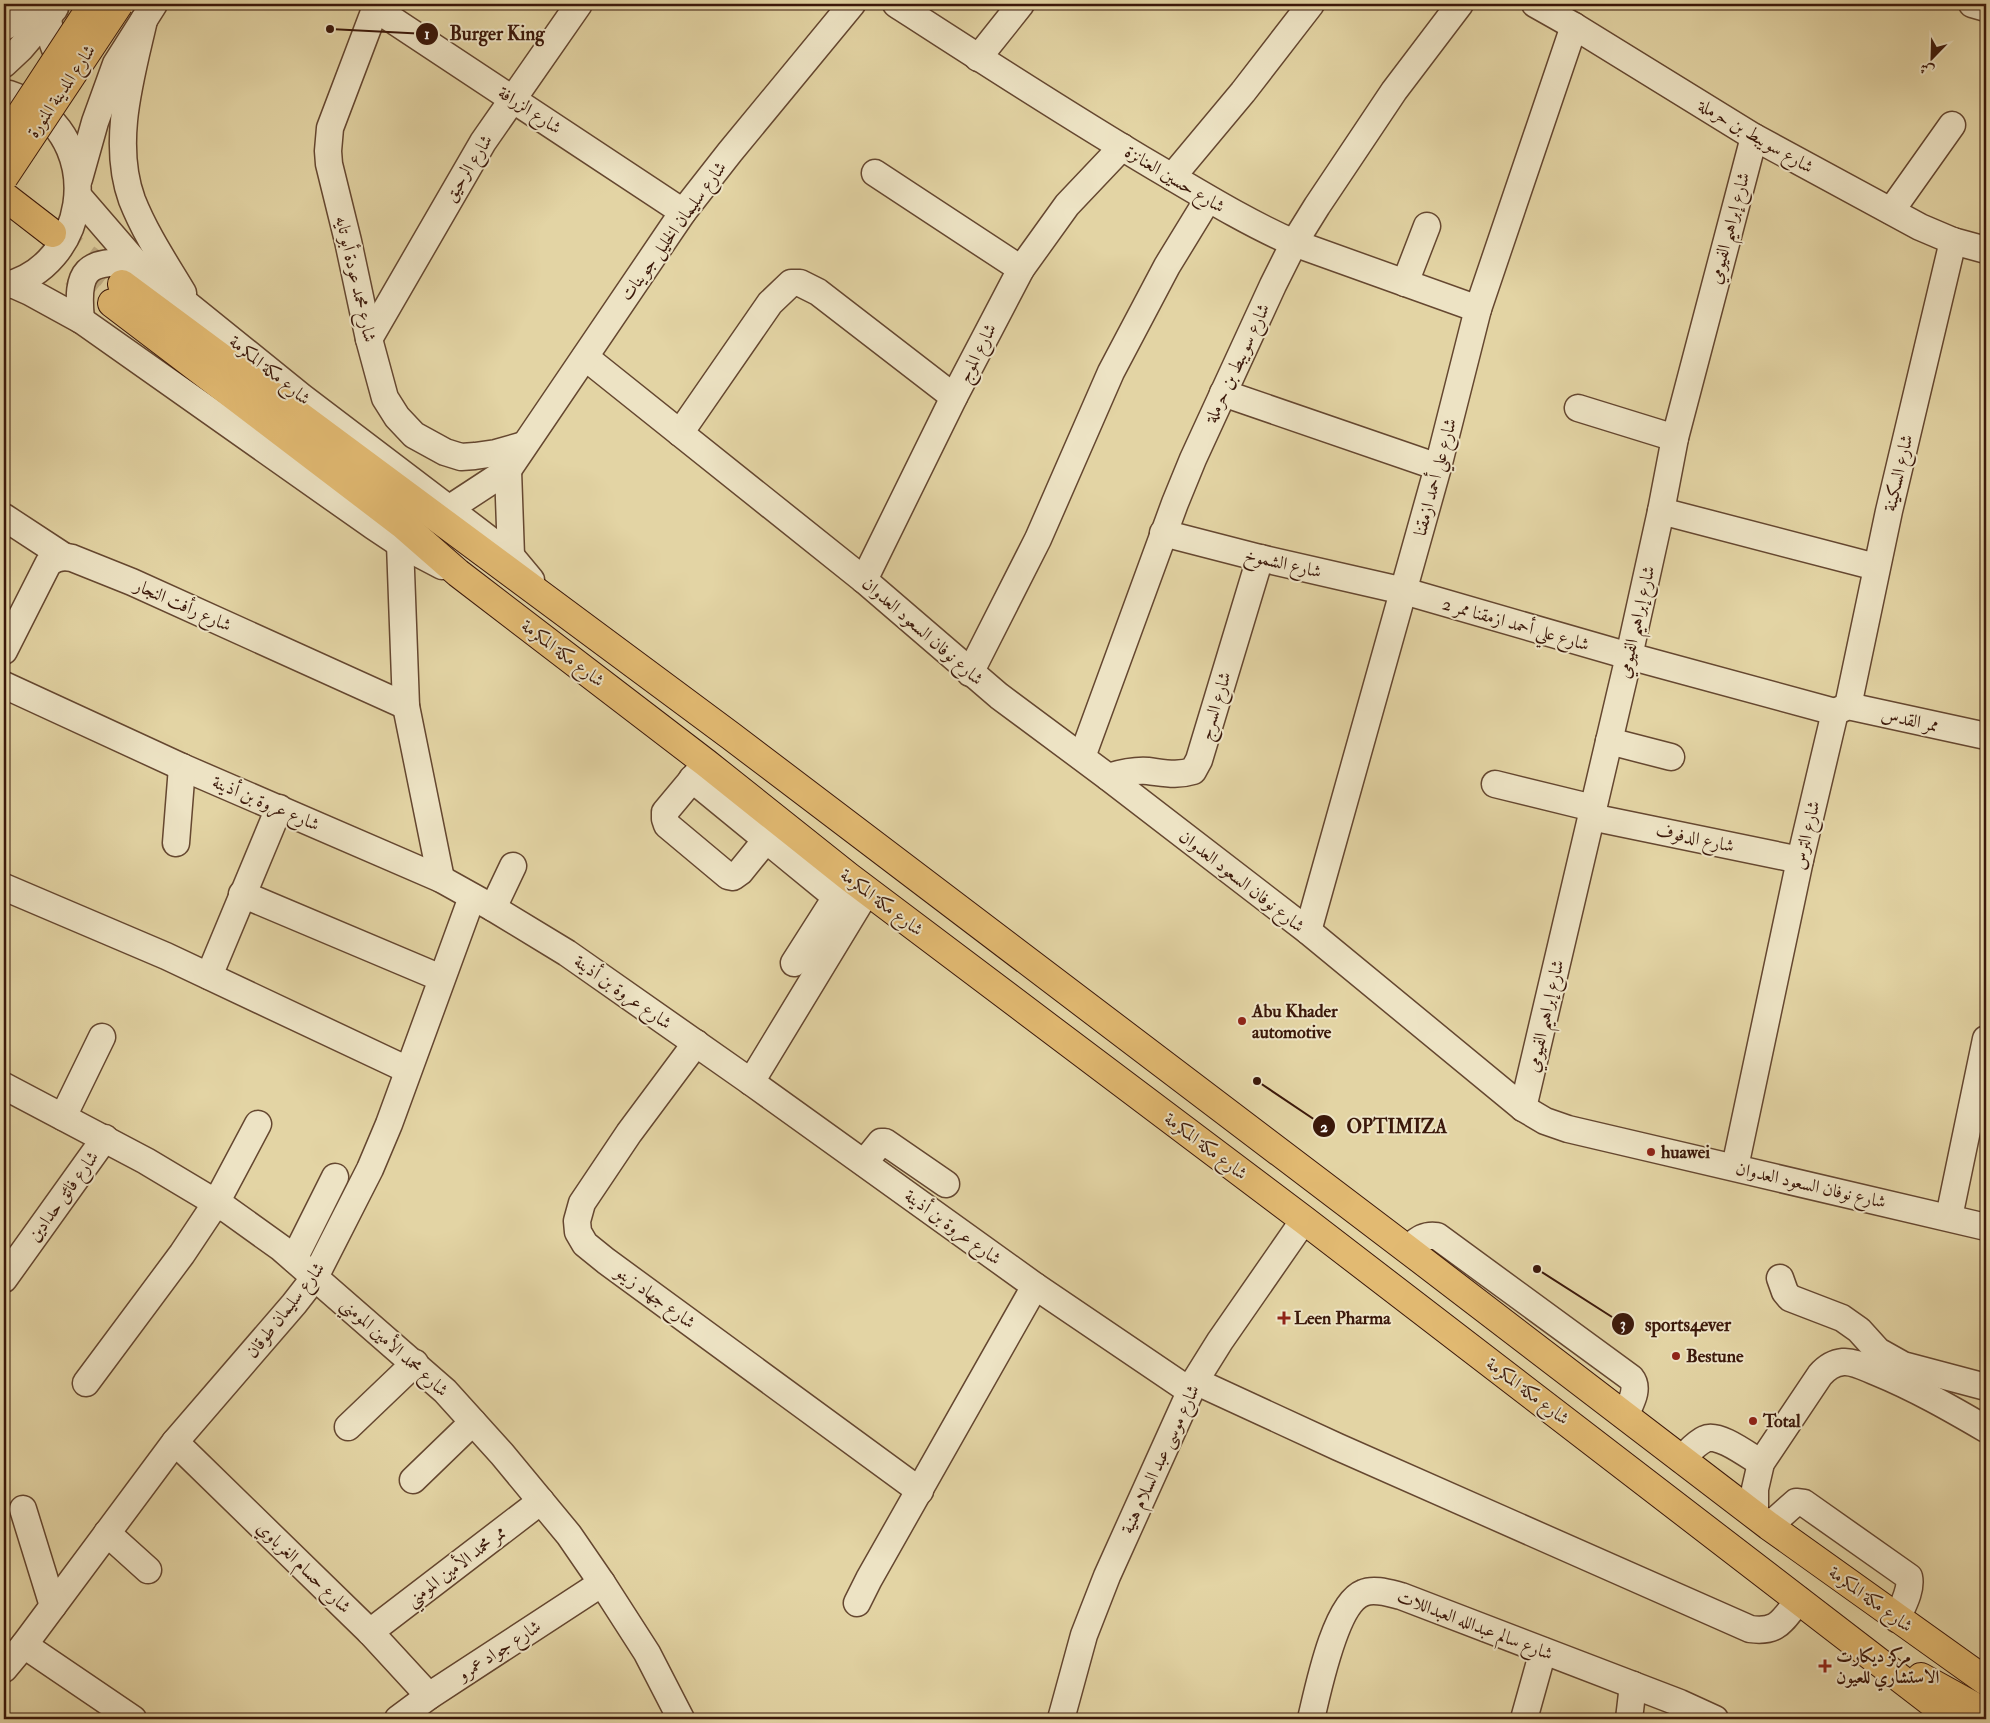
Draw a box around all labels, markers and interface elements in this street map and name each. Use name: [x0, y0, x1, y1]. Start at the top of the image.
callout: Burger King: [414, 17, 555, 51]
text: Burger King: [449, 22, 545, 47]
text: 1: [424, 25, 430, 44]
north arrow: [1908, 32, 1958, 82]
street label: شارع المدينة المنورة: [22, 40, 103, 144]
text: ش: [1917, 59, 1937, 80]
street label: شارع الزرافة: [492, 81, 566, 142]
street label: شارع سويبط بن حرملة: [1692, 94, 1817, 181]
street label: شارع الرحيق: [439, 130, 501, 208]
street label: شارع حسين العنانزة: [1119, 140, 1229, 221]
street label: شارع سليمان الخليل جوينات: [615, 157, 734, 307]
street label: شارع إبراهيم الفيومي: [1704, 170, 1761, 288]
street label: شارع محمد عودة أبو تايه: [327, 213, 383, 345]
street label: شارع سويبط بن حرملة: [1199, 300, 1278, 429]
street label: شارع الموج: [953, 320, 1006, 389]
street label: شارع مكة المكرمة: [222, 330, 315, 413]
street label: شارع علي أحمد ازمقنا: [1407, 415, 1467, 540]
street label: شارع السكينة: [1878, 432, 1921, 515]
street label: شارع الشموخ: [1241, 543, 1324, 587]
street label: شارع إبراهيم الفيومي: [1612, 564, 1666, 682]
street label: شارع رأفت النجار: [128, 571, 236, 640]
street label: شارع نوفان السعود العدوان: [855, 572, 988, 693]
street label: شارع علي أحمد ازمقنا ممر 2: [1438, 591, 1593, 661]
street label: شارع مكة المكرمة: [515, 615, 609, 695]
street label: شارع السرج: [1194, 669, 1241, 745]
street label: ممر القدس: [1879, 703, 1941, 738]
street label: شارع عروة بن أذينة: [207, 769, 324, 839]
street label: شارع الترس: [1787, 798, 1828, 872]
street label: شارع الدفوف: [1653, 819, 1736, 861]
street label: شارع نوفان السعود العدوان: [1172, 825, 1309, 940]
street label: شارع مكة المكرمة: [834, 864, 928, 944]
street label: شارع عروة بن أذينة: [568, 949, 677, 1037]
street label: شارع إبراهيم الفيومي: [1521, 958, 1575, 1076]
place label: Abu Khader automotive: [1251, 1000, 1338, 1044]
marker: Abu Khader automotive: [1236, 1015, 1248, 1027]
street label: شارع مكة المكرمة: [1158, 1108, 1252, 1188]
callout: OPTIMIZA: [1311, 1109, 1457, 1143]
text: OPTIMIZA: [1347, 1115, 1448, 1139]
text: 2: [1320, 1118, 1328, 1137]
place label: huawei: [1661, 1141, 1710, 1164]
street label: شارع فائق حدادين: [23, 1146, 107, 1248]
marker: huawei: [1645, 1146, 1657, 1158]
street label: شارع نوفان السعود العدوان: [1733, 1157, 1888, 1217]
street label: شارع عروة بن أذينة: [898, 1183, 1007, 1273]
street label: شارع سليمان طوقان: [241, 1258, 332, 1365]
street label: شارع جهاد زينو: [608, 1260, 700, 1336]
street label: شارع محمد الأمين المومني: [333, 1292, 455, 1405]
place label: Leen Pharma: [1294, 1307, 1391, 1330]
callout: sports4ever: [1610, 1307, 1741, 1341]
marker: Leen Pharma: [1278, 1312, 1290, 1324]
text: sports4ever: [1645, 1313, 1732, 1338]
text: 3: [1620, 1315, 1626, 1334]
place label: Bestune: [1686, 1345, 1744, 1368]
marker: Bestune: [1670, 1350, 1682, 1362]
street label: شارع مكة المكرمة: [1480, 1353, 1574, 1433]
street label: شارع موسى عبد السلام هنية: [1116, 1381, 1209, 1539]
place label: Total: [1762, 1410, 1801, 1433]
marker: Total: [1747, 1415, 1759, 1427]
street label: شارع حسام الغرباوي: [249, 1516, 356, 1621]
street label: ممر محمد الأمين المومني: [400, 1519, 514, 1616]
street label: شارع مكة المكرمة: [1822, 1561, 1917, 1640]
street label: شارع سالم عبدالله العبداللات: [1392, 1585, 1556, 1670]
street label: شارع جواد عمرو: [452, 1615, 547, 1690]
place label: مركز ديكارت الاستشاري للعيون: [1836, 1645, 1939, 1692]
marker: مركز ديكارت الاستشاري للعيون: [1818, 1659, 1832, 1673]

